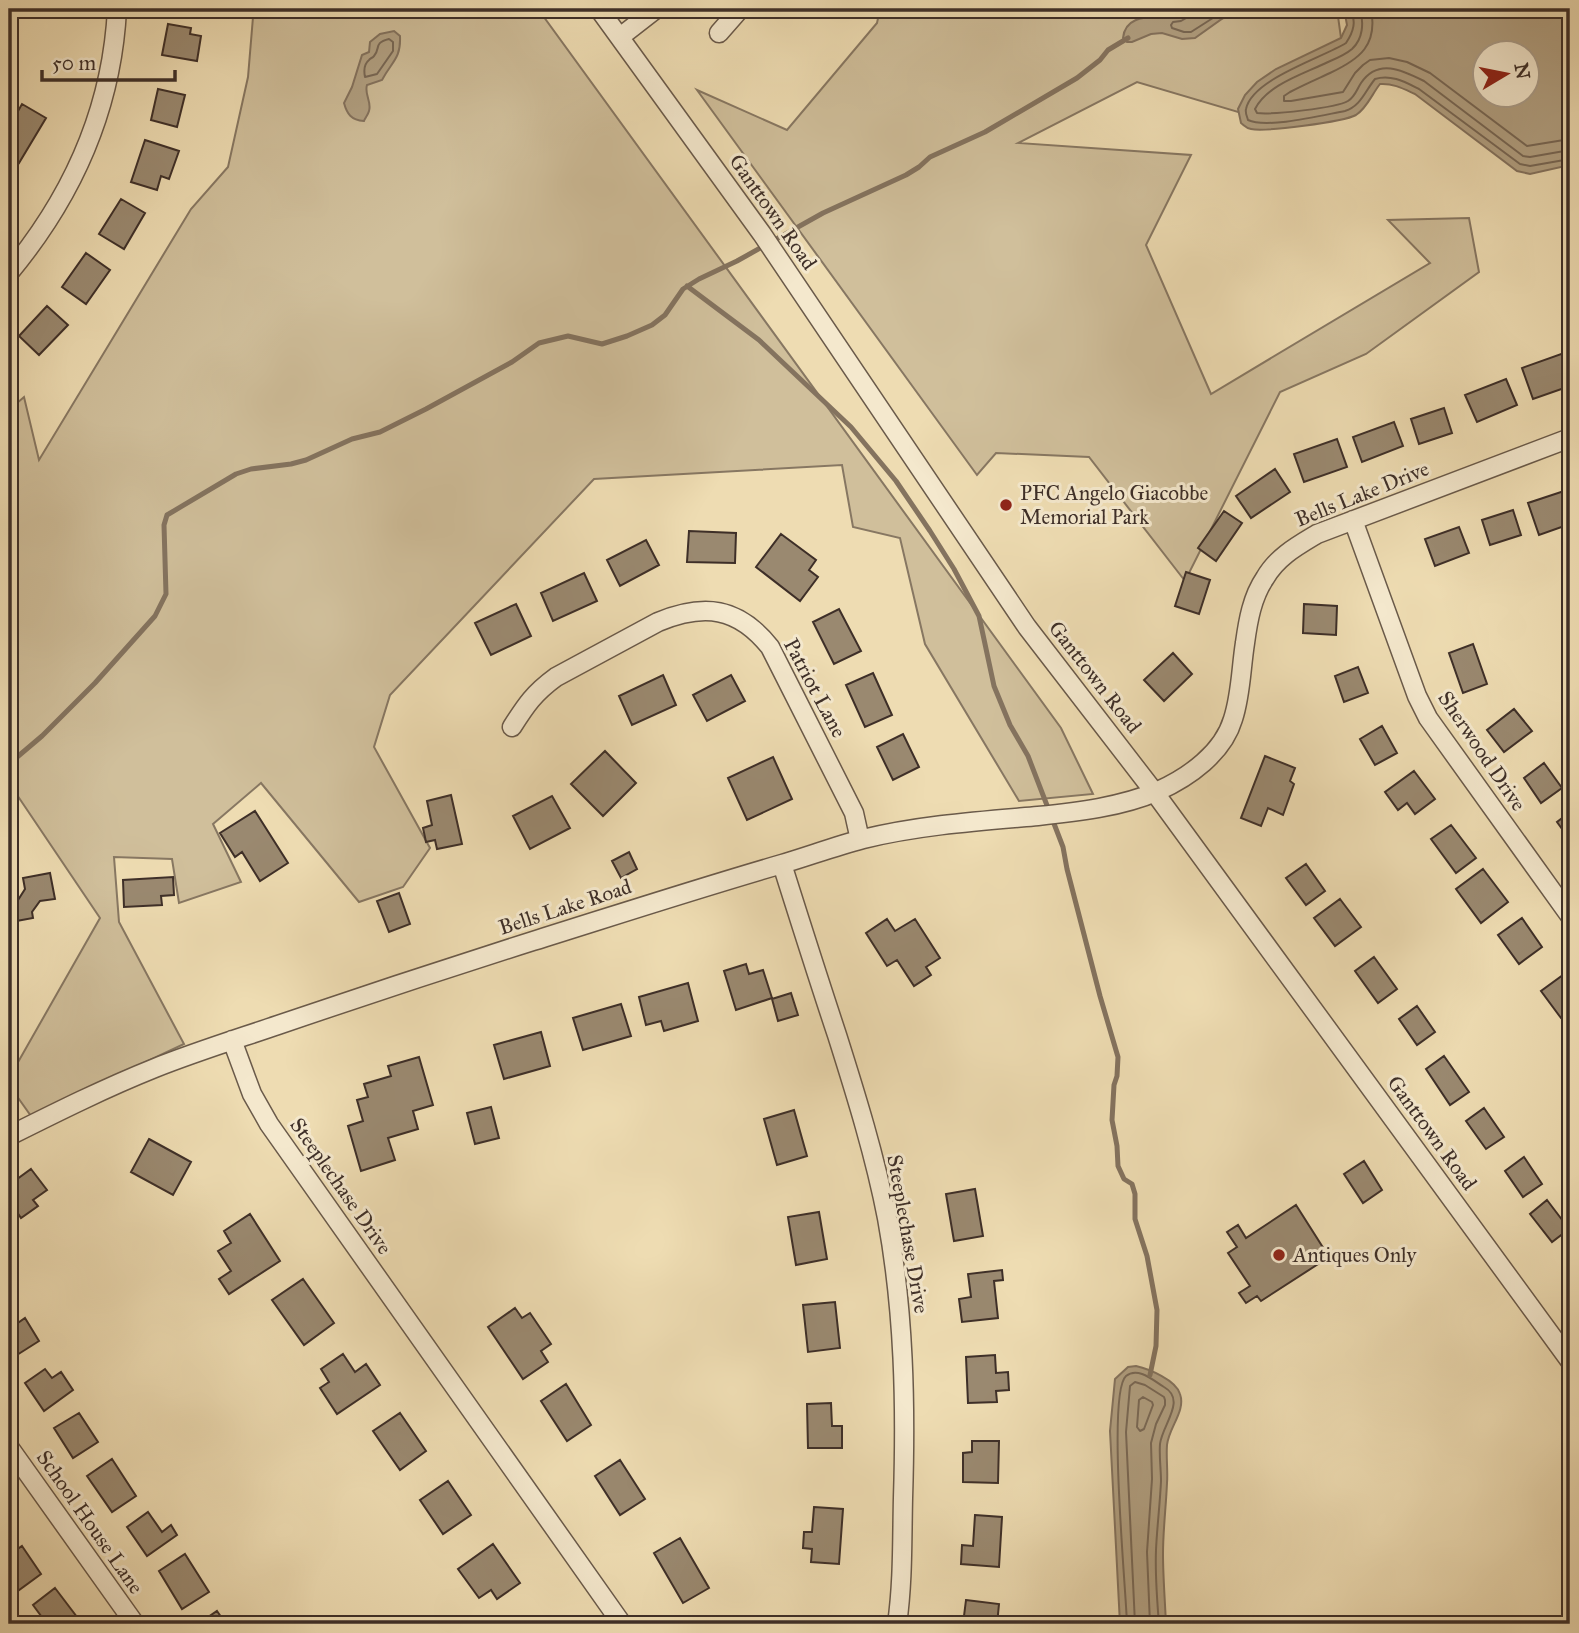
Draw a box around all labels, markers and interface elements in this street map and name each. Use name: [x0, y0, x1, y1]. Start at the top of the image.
scale bar: [42, 38, 175, 82]
north arrow: [1470, 38, 1540, 108]
text: 50 m: [52, 50, 97, 76]
text: N: [1510, 61, 1535, 81]
street label: Ganttown Road: [724, 149, 823, 275]
street label: Bells Lake Drive: [1291, 455, 1433, 533]
place label: PFC Angelo Giacobbe Memorial Park: [1020, 480, 1208, 530]
marker: PFC Angelo Giacobbe Memorial Park: [998, 497, 1014, 513]
street label: Ganttown Road: [1043, 616, 1147, 739]
street label: Patriot Lane: [778, 634, 852, 742]
street label: Sherwood Drive: [1432, 686, 1532, 816]
street label: Bells Lake Road: [495, 873, 635, 941]
street label: Ganttown Road: [1382, 1071, 1483, 1196]
street label: Steeplechase Drive: [284, 1113, 398, 1259]
street label: Steeplechase Drive: [881, 1153, 935, 1316]
place label: Antiques Only: [1292, 1242, 1417, 1268]
marker: Antiques Only: [1271, 1247, 1287, 1263]
street label: School House Lane: [31, 1445, 149, 1599]

